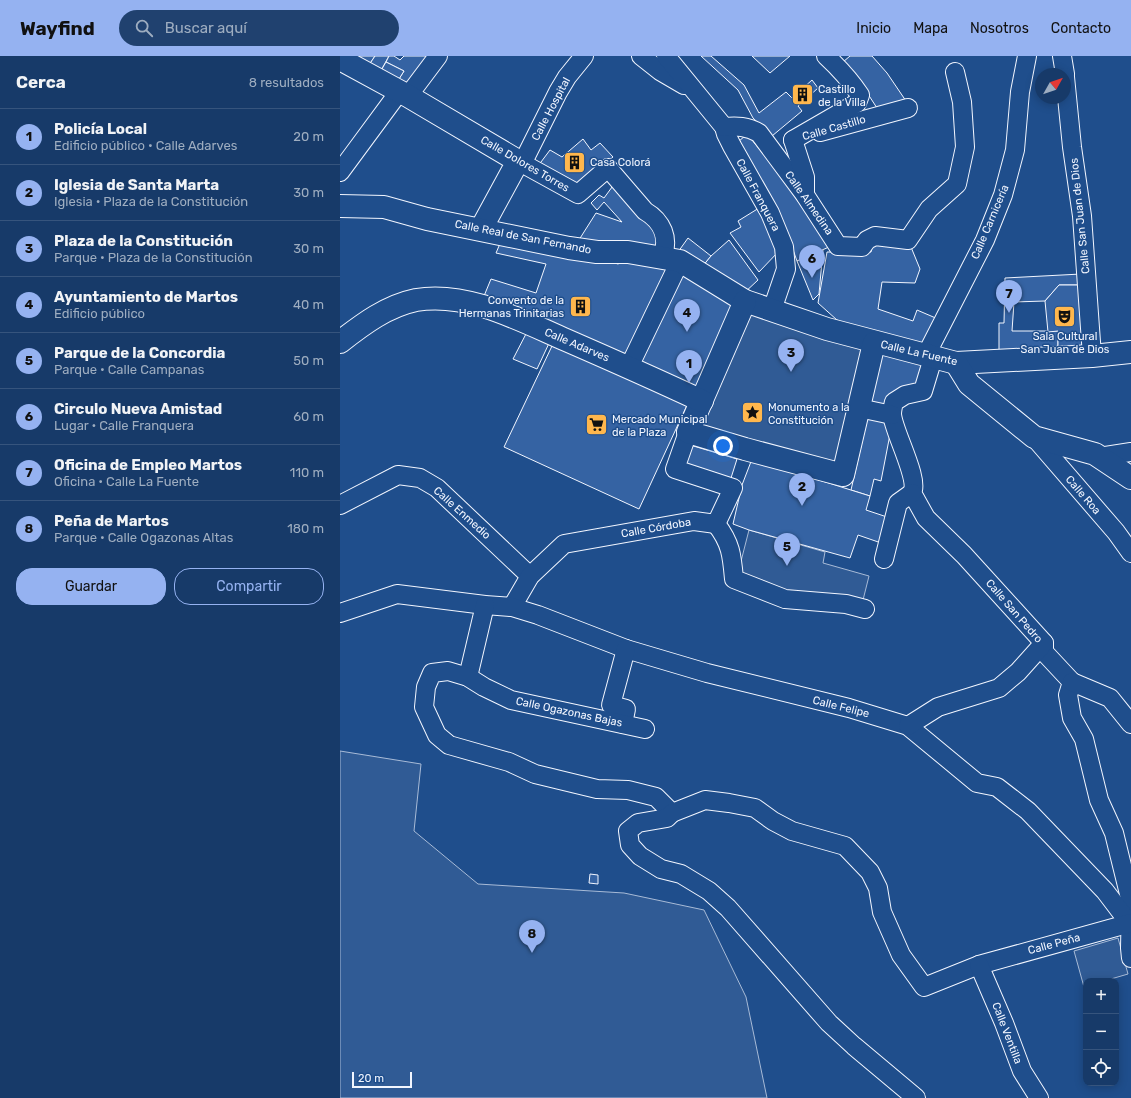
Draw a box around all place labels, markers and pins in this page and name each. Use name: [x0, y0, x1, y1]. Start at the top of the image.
building icon: Castillo de la Villa: [790, 82, 816, 108]
place label: Castillo de la Villa: [818, 83, 866, 109]
building icon: Casa Colorá: [561, 149, 587, 175]
place label: Casa Colorá: [590, 156, 651, 169]
pin: 6: [799, 245, 825, 278]
pin: 7: [996, 280, 1022, 313]
building icon: Convento de la Hermanas Trinitarias: [567, 293, 593, 319]
place label: Convento de la Hermanas Trinitarias: [459, 294, 564, 320]
pin: 4: [674, 299, 700, 332]
theatre icon: Sala Cultural San Juan de Dios: [1052, 303, 1078, 329]
place label: Sala Cultural San Juan de Dios: [1021, 330, 1110, 356]
pin: 3: [778, 339, 804, 372]
pin: 1: [676, 350, 702, 383]
place icon: Monumento a la Constitución: [740, 400, 766, 426]
place label: Monumento a la Constitución: [768, 401, 850, 427]
supermarket icon: Mercado Municipal de la Plaza: [583, 412, 609, 438]
place label: Mercado Municipal de la Plaza: [612, 413, 707, 439]
pin: 2: [789, 473, 815, 506]
pin: 5: [774, 533, 800, 566]
pin: 8: [519, 920, 545, 953]

